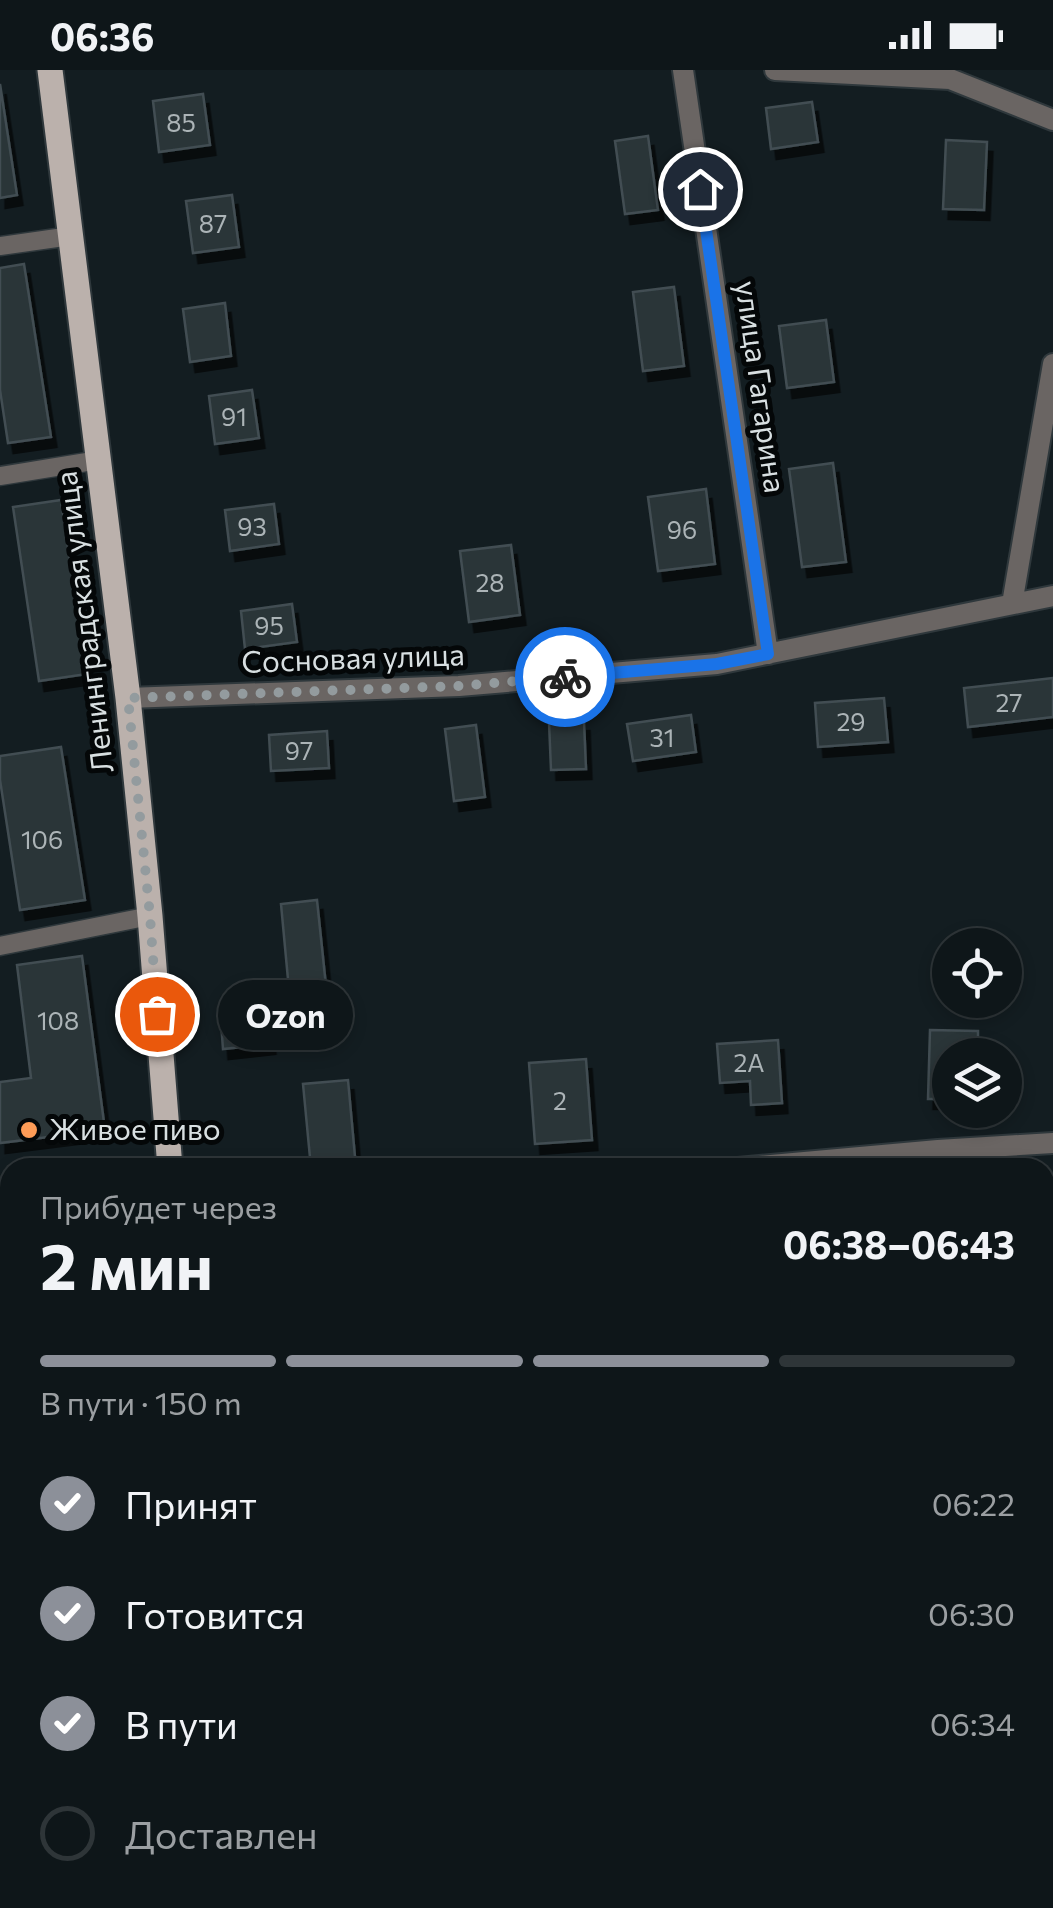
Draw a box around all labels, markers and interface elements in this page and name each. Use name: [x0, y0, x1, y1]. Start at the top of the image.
text: 06:36: [50, 12, 154, 59]
house number: 85: [166, 107, 196, 137]
pin: [658, 147, 743, 232]
icon: home: [673, 162, 728, 217]
house number: 87: [199, 208, 227, 238]
street label: улица Гагарина: [729, 278, 796, 495]
house number: 91: [221, 401, 247, 431]
street label: Ленинградская улица: [46, 469, 119, 775]
house number: 93: [237, 511, 267, 541]
house number: 96: [667, 514, 697, 544]
house number: 28: [476, 567, 504, 597]
house number: 95: [254, 610, 284, 640]
courier: [515, 627, 615, 727]
street label: Сосновая улица: [241, 634, 465, 679]
icon: bike: [538, 650, 593, 705]
house number: 27: [996, 687, 1023, 717]
house number: 29: [837, 706, 865, 736]
house number: 31: [650, 722, 674, 752]
house number: 97: [285, 735, 313, 765]
house number: 106: [21, 824, 63, 854]
map controls: [932, 928, 1022, 1128]
button: locate: [932, 928, 1022, 1018]
pin: [115, 972, 200, 1057]
callout: Ozon: [217, 979, 352, 1049]
icon: bag: [130, 987, 185, 1042]
text: Ozon: [245, 995, 326, 1035]
house number: 108: [37, 1005, 79, 1035]
button: layers: [932, 1038, 1022, 1128]
house number: 2А: [733, 1047, 765, 1077]
house number: 2: [553, 1085, 567, 1115]
place label: Живое пиво: [49, 1109, 221, 1146]
marker: Живое пиво: [18, 1119, 40, 1141]
text: Прибудет через: [40, 1186, 277, 1226]
text: 06:38–06:43: [783, 1220, 1015, 1267]
text: 2 мин: [40, 1224, 213, 1303]
text: В пути · 150 m: [40, 1382, 242, 1422]
icon: check: [40, 1476, 95, 1531]
text: Принят: [125, 1480, 257, 1527]
text: 06:22: [932, 1483, 1015, 1523]
icon: check: [40, 1586, 95, 1641]
text: Готовится: [125, 1590, 305, 1637]
text: 06:30: [928, 1593, 1015, 1633]
icon: check: [40, 1696, 95, 1751]
text: В пути: [125, 1700, 238, 1747]
text: 06:34: [930, 1703, 1015, 1743]
text: Доставлен: [125, 1810, 318, 1857]

